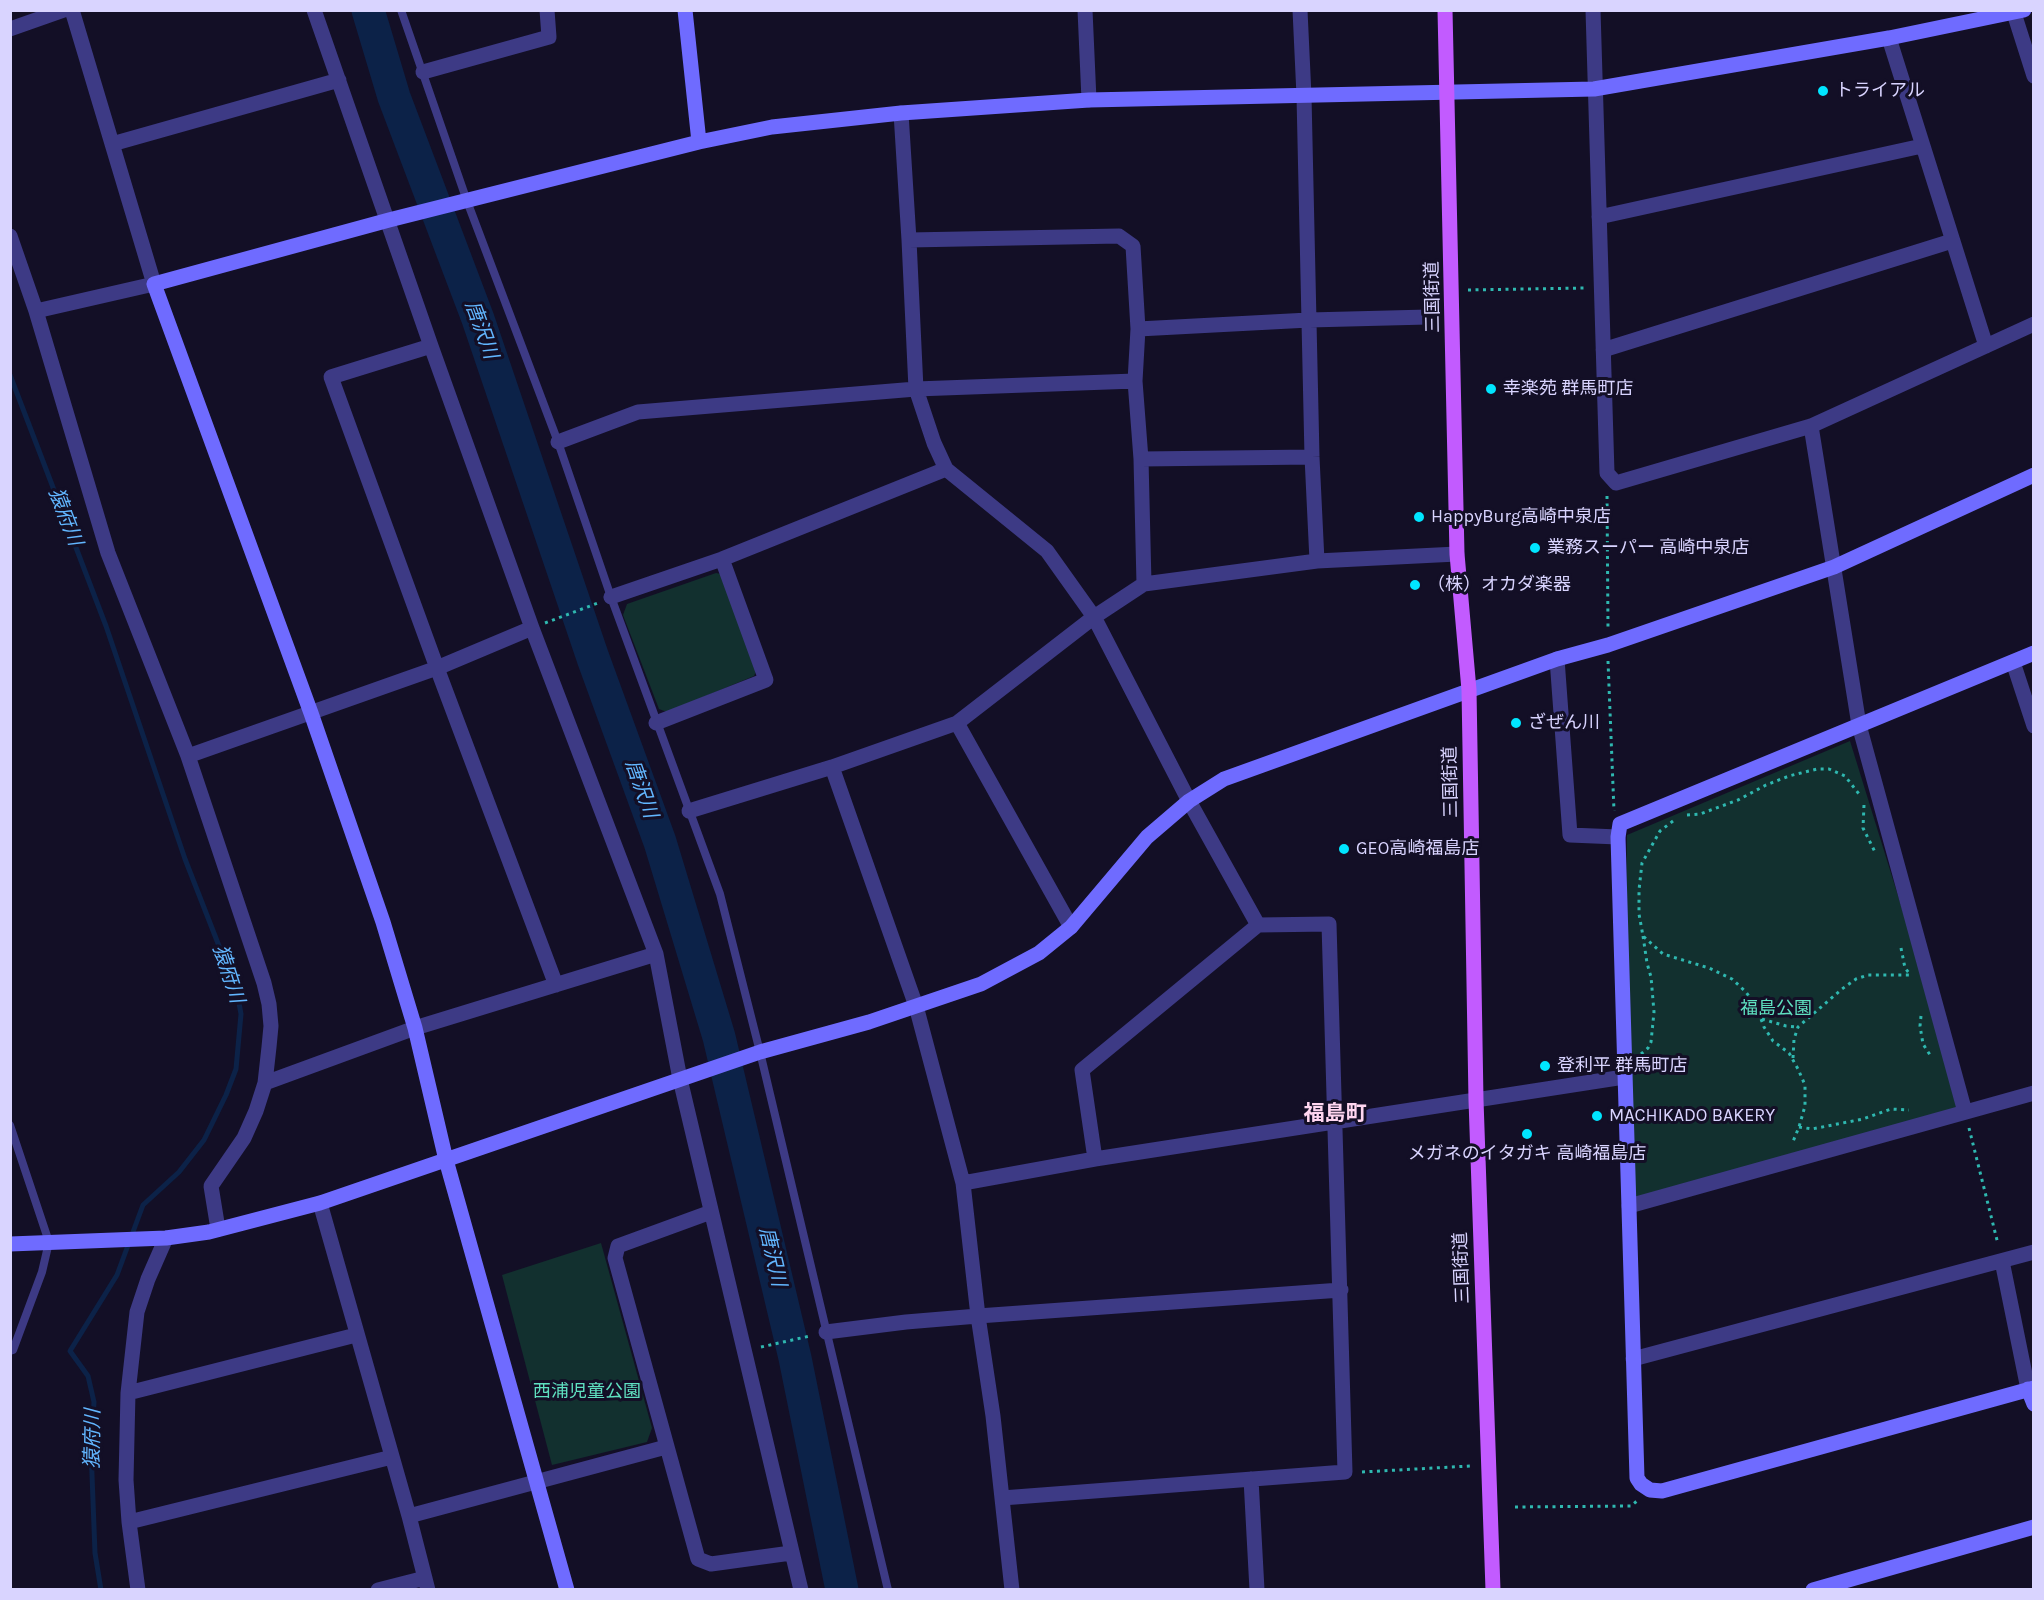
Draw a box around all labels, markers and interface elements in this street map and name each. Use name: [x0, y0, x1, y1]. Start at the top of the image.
place label: トライアル: [1835, 80, 1925, 102]
marker: トライアル: [1816, 84, 1830, 98]
street label: 三国街道: [1422, 261, 1444, 333]
water label: 唐沢川: [459, 298, 503, 362]
place label: 幸楽苑 群馬町店: [1503, 378, 1633, 400]
marker: 幸楽苑 群馬町店: [1484, 382, 1498, 396]
water label: 猿府川: [43, 485, 87, 549]
place label: HappyBurg高崎中泉店: [1431, 506, 1611, 528]
marker: HappyBurg高崎中泉店: [1412, 510, 1426, 524]
place label: 業務スーパー 高崎中泉店: [1547, 537, 1749, 559]
marker: 業務スーパー 高崎中泉店: [1528, 541, 1542, 555]
place label: （株）オカダ楽器: [1427, 574, 1571, 596]
marker: （株）オカダ楽器: [1408, 578, 1422, 592]
place label: ざぜん川: [1528, 712, 1600, 734]
marker: ざぜん川: [1509, 716, 1523, 730]
street label: 三国街道: [1440, 746, 1462, 818]
water label: 唐沢川: [620, 757, 662, 821]
place label: GEO高崎福島店: [1356, 838, 1479, 860]
marker: GEO高崎福島店: [1337, 842, 1351, 856]
water label: 猿府川: [207, 942, 249, 1006]
park label: 福島公園: [1740, 998, 1812, 1020]
place label: 登利平 群馬町店: [1557, 1055, 1687, 1077]
marker: 登利平 群馬町店: [1538, 1059, 1552, 1073]
district label: 福島町: [1304, 1101, 1366, 1127]
place label: MACHIKADO BAKERY: [1609, 1105, 1775, 1127]
marker: MACHIKADO BAKERY: [1590, 1109, 1604, 1123]
marker: メガネのイタガキ 高崎福島店: [1520, 1127, 1534, 1141]
place label: メガネのイタガキ 高崎福島店: [1408, 1143, 1646, 1165]
water label: 唐沢川: [754, 1225, 790, 1289]
street label: 三国街道: [1450, 1232, 1474, 1304]
park label: 西浦児童公園: [533, 1381, 641, 1403]
water label: 猿府川: [80, 1409, 106, 1469]

